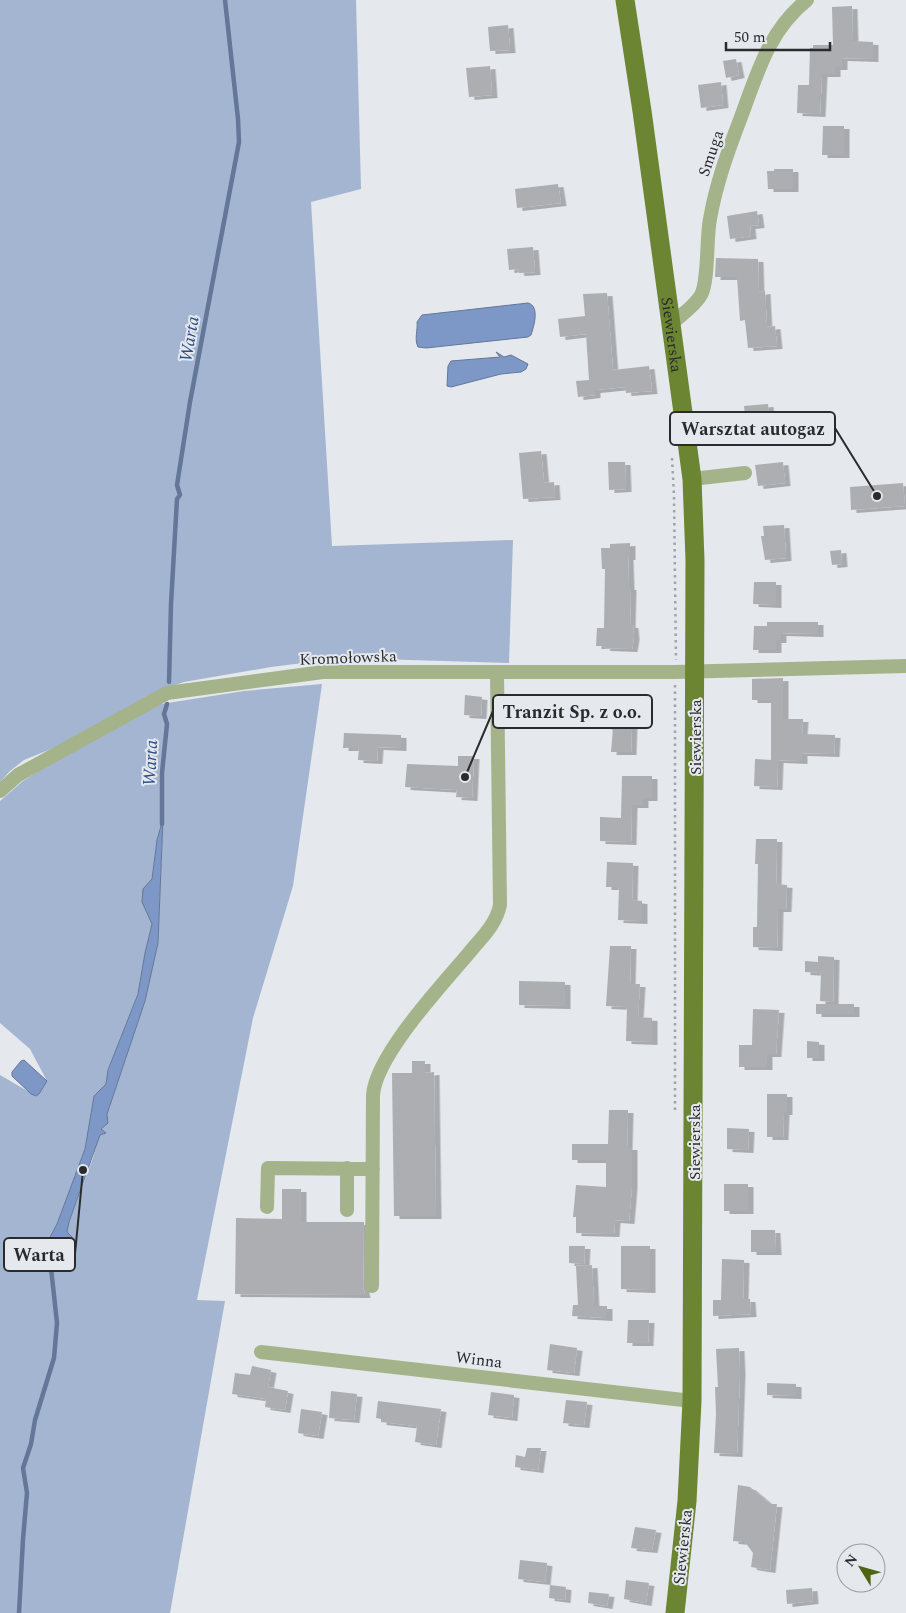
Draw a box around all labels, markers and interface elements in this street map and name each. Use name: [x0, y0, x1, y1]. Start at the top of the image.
scale bar: [726, 20, 830, 52]
text: 50 m: [734, 26, 766, 49]
street label: Smuga: [692, 127, 730, 180]
street label: Siewierska: [654, 296, 688, 374]
water label: Warta: [172, 314, 207, 364]
callout: Warsztat autogaz: [670, 412, 835, 445]
text: Warsztat autogaz: [681, 416, 825, 443]
street label: Kromołowska: [299, 644, 397, 672]
callout: Tranzit Sp. z o.o.: [493, 695, 652, 728]
text: Tranzit Sp. z o.o.: [502, 699, 642, 726]
street label: Siewierska: [684, 699, 708, 775]
water label: Warta: [136, 739, 165, 787]
street label: Siewierska: [683, 1104, 707, 1180]
callout: Warta: [4, 1238, 75, 1271]
text: Warta: [13, 1242, 65, 1269]
street label: Winna: [454, 1345, 504, 1375]
street label: Siewierska: [667, 1508, 699, 1586]
north arrow: [836, 1543, 886, 1593]
text: N: [839, 1550, 863, 1571]

